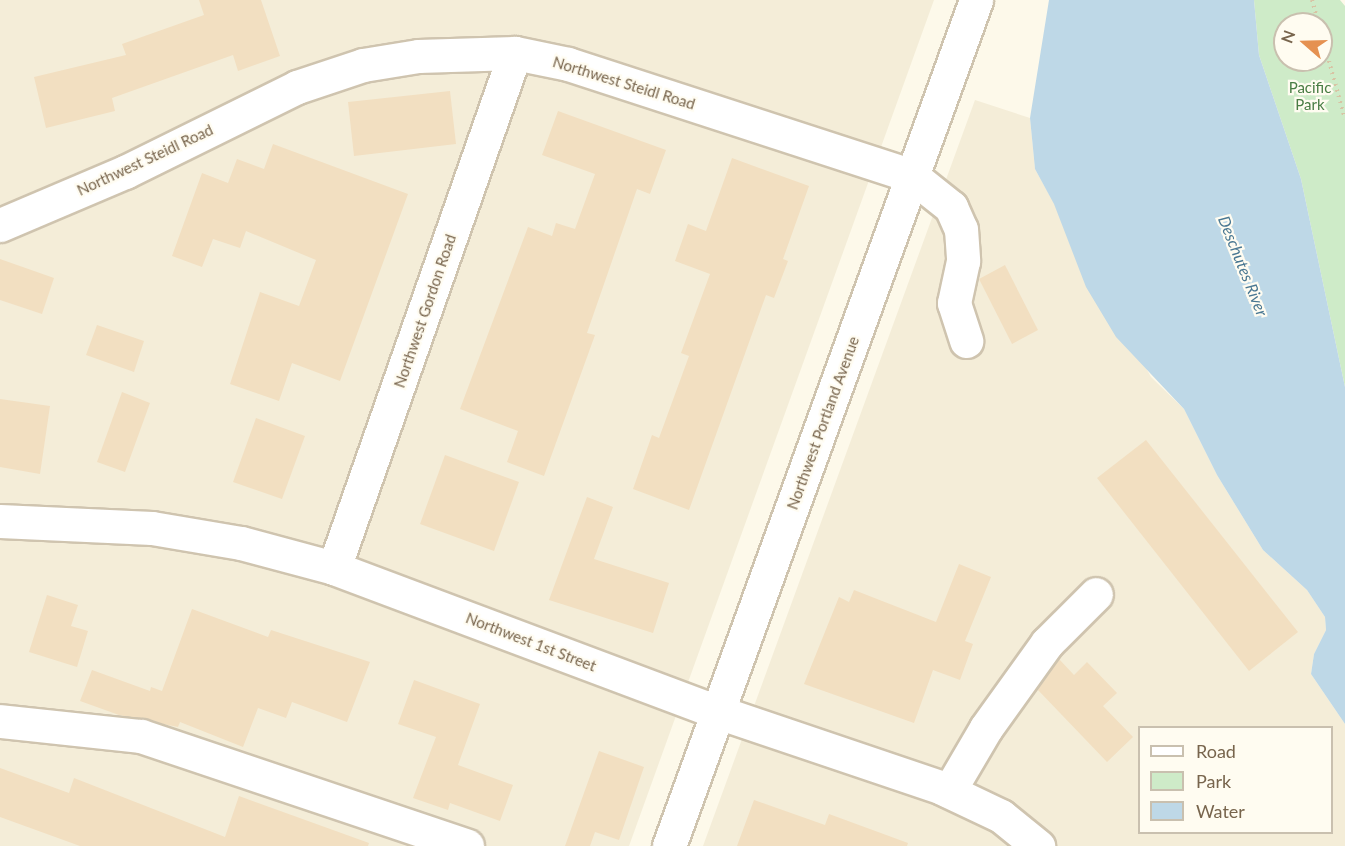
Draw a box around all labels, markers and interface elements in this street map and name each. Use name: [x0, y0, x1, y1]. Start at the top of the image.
north arrow: [1273, 12, 1333, 72]
text: N: [1276, 27, 1299, 45]
street label: Northwest Steidl Road: [551, 53, 697, 113]
park label: Pacific Park: [1289, 78, 1331, 113]
street label: Northwest Steidl Road: [74, 121, 216, 199]
water label: Deschutes River: [1214, 213, 1272, 319]
street label: Northwest Gordon Road: [390, 232, 460, 390]
street label: Northwest Portland Avenue: [783, 334, 863, 512]
street label: Northwest 1st Street: [463, 609, 599, 675]
legend: [1138, 726, 1333, 834]
text: Road: [1196, 740, 1236, 762]
text: Park: [1196, 770, 1231, 792]
text: Water: [1196, 800, 1245, 822]

